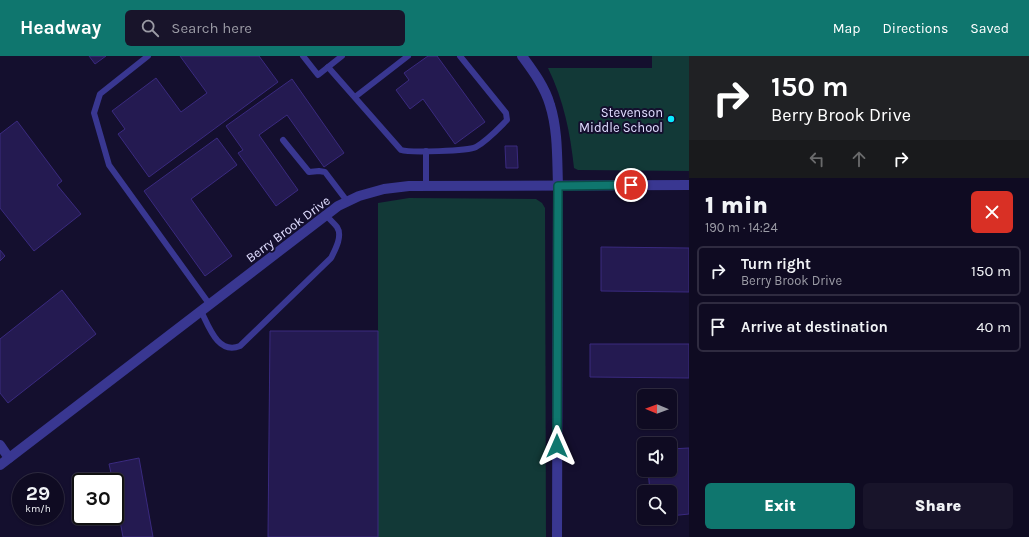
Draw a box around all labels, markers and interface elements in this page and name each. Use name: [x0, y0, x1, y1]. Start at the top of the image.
search box: [125, 10, 405, 46]
text: Headway: [20, 17, 101, 39]
icon: search: [139, 17, 161, 39]
text: Search here: [171, 19, 252, 37]
text: Map: [833, 20, 861, 37]
text: Directions: [883, 20, 948, 37]
text: Saved: [970, 20, 1009, 37]
text: 150 m: [771, 70, 849, 103]
icon: right: [705, 72, 757, 124]
text: Berry Brook Drive: [771, 104, 911, 126]
place label: Stevenson Middle School: [579, 105, 663, 135]
marker: Stevenson Middle School: [666, 114, 676, 124]
icon: left: [806, 148, 828, 170]
icon: ahead: [848, 148, 870, 170]
icon: right: [890, 148, 912, 170]
pin: [614, 168, 648, 202]
icon: arrive: [620, 174, 642, 196]
text: 1 min: [705, 191, 768, 219]
button: close: [971, 191, 1013, 233]
street label: Berry Brook Drive: [243, 192, 333, 265]
text: 190 m · 14:24: [705, 220, 778, 235]
text: Turn right: [741, 255, 811, 273]
icon: right: [707, 260, 729, 282]
text: 150 m: [971, 262, 1011, 280]
text: Berry Brook Drive: [741, 273, 842, 288]
icon: arrive: [707, 316, 729, 338]
text: Arrive at destination: [741, 318, 888, 336]
text: 40 m: [976, 318, 1011, 336]
north arrow: [637, 389, 677, 429]
map controls: [637, 389, 677, 525]
position arrow: [536, 425, 578, 467]
button: sound: [637, 437, 677, 477]
speed limit sign: 30: [72, 473, 124, 525]
text: 29: [26, 482, 50, 505]
button: Exit: [705, 483, 855, 529]
button: Share: [863, 483, 1013, 529]
button: search: [637, 485, 677, 525]
text: km/h: [25, 503, 51, 515]

